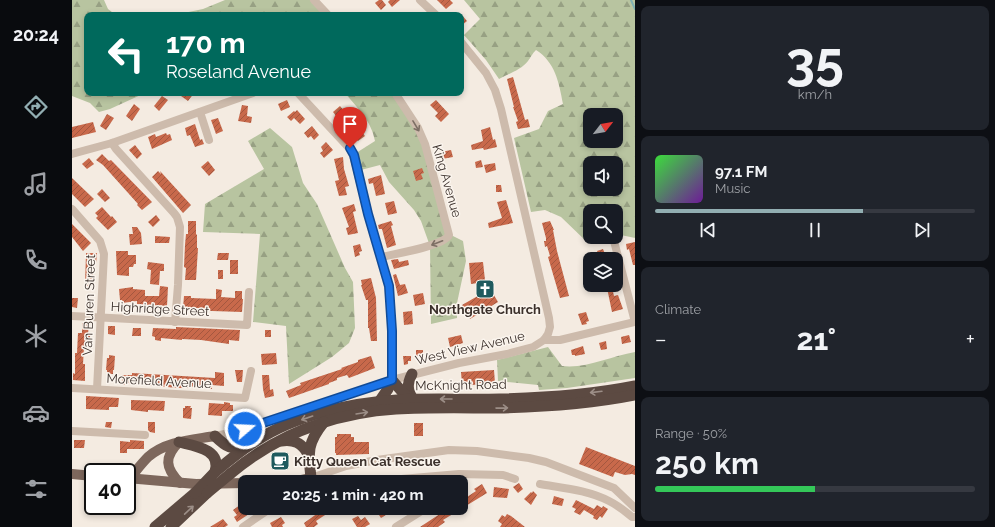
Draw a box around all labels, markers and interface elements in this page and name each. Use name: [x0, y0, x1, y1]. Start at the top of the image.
text: 20:24: [13, 24, 59, 45]
text: 170 m: [166, 27, 246, 60]
icon: left: [100, 28, 152, 80]
text: 35: [786, 30, 844, 91]
text: Roseland Avenue: [166, 61, 311, 82]
text: km/h: [798, 87, 832, 102]
icon: directions: [22, 93, 50, 121]
pin: [333, 107, 367, 148]
north arrow: [583, 108, 623, 148]
map controls: [583, 108, 623, 292]
icon: arrive: [339, 113, 361, 135]
one-way arrow: [412, 120, 420, 132]
street label: King Avenue: [429, 143, 465, 220]
button: sound: [583, 156, 623, 196]
text: 97.1 FM: [715, 163, 767, 181]
icon: music: [22, 170, 50, 198]
text: Music: [715, 181, 750, 196]
button: search: [583, 204, 623, 244]
icon: previous: [697, 219, 719, 241]
icon: pause: [804, 219, 826, 241]
icon: next: [911, 219, 933, 241]
one-way arrow: [431, 240, 443, 248]
icon: phone: [22, 246, 50, 274]
button: layers: [583, 252, 623, 292]
street label: Van Buren Street: [80, 253, 98, 356]
church icon: Northgate Church: [474, 278, 496, 300]
street label: Highridge Street: [110, 299, 210, 319]
place label: Northgate Church: [429, 302, 541, 317]
text: Climate: [655, 302, 701, 317]
icon: climate: [22, 322, 50, 350]
text: 21°: [797, 322, 836, 357]
text: −: [655, 326, 667, 352]
text: +: [966, 326, 975, 352]
street label: West View Avenue: [414, 328, 526, 368]
street label: Morefield Avenue: [106, 371, 212, 391]
street label: McKnight Road: [415, 377, 507, 393]
one-way arrow: [590, 388, 603, 396]
one-way arrow: [440, 395, 453, 403]
icon: car: [22, 399, 50, 427]
one-way arrow: [495, 404, 508, 412]
position arrow: [224, 408, 266, 450]
one-way arrow: [355, 409, 368, 417]
one-way arrow: [300, 415, 313, 422]
text: Range · 50%: [655, 426, 727, 441]
text: 250 km: [655, 446, 759, 481]
cafe icon: Kitty Queen Cat Rescue: [269, 450, 291, 472]
place label: Kitty Queen Cat Rescue: [294, 454, 441, 469]
speed limit sign: 40: [84, 463, 136, 515]
icon: filters: [22, 475, 50, 503]
text: 20:25 · 1 min · 420 m: [283, 486, 423, 504]
one-way arrow: [184, 505, 194, 515]

